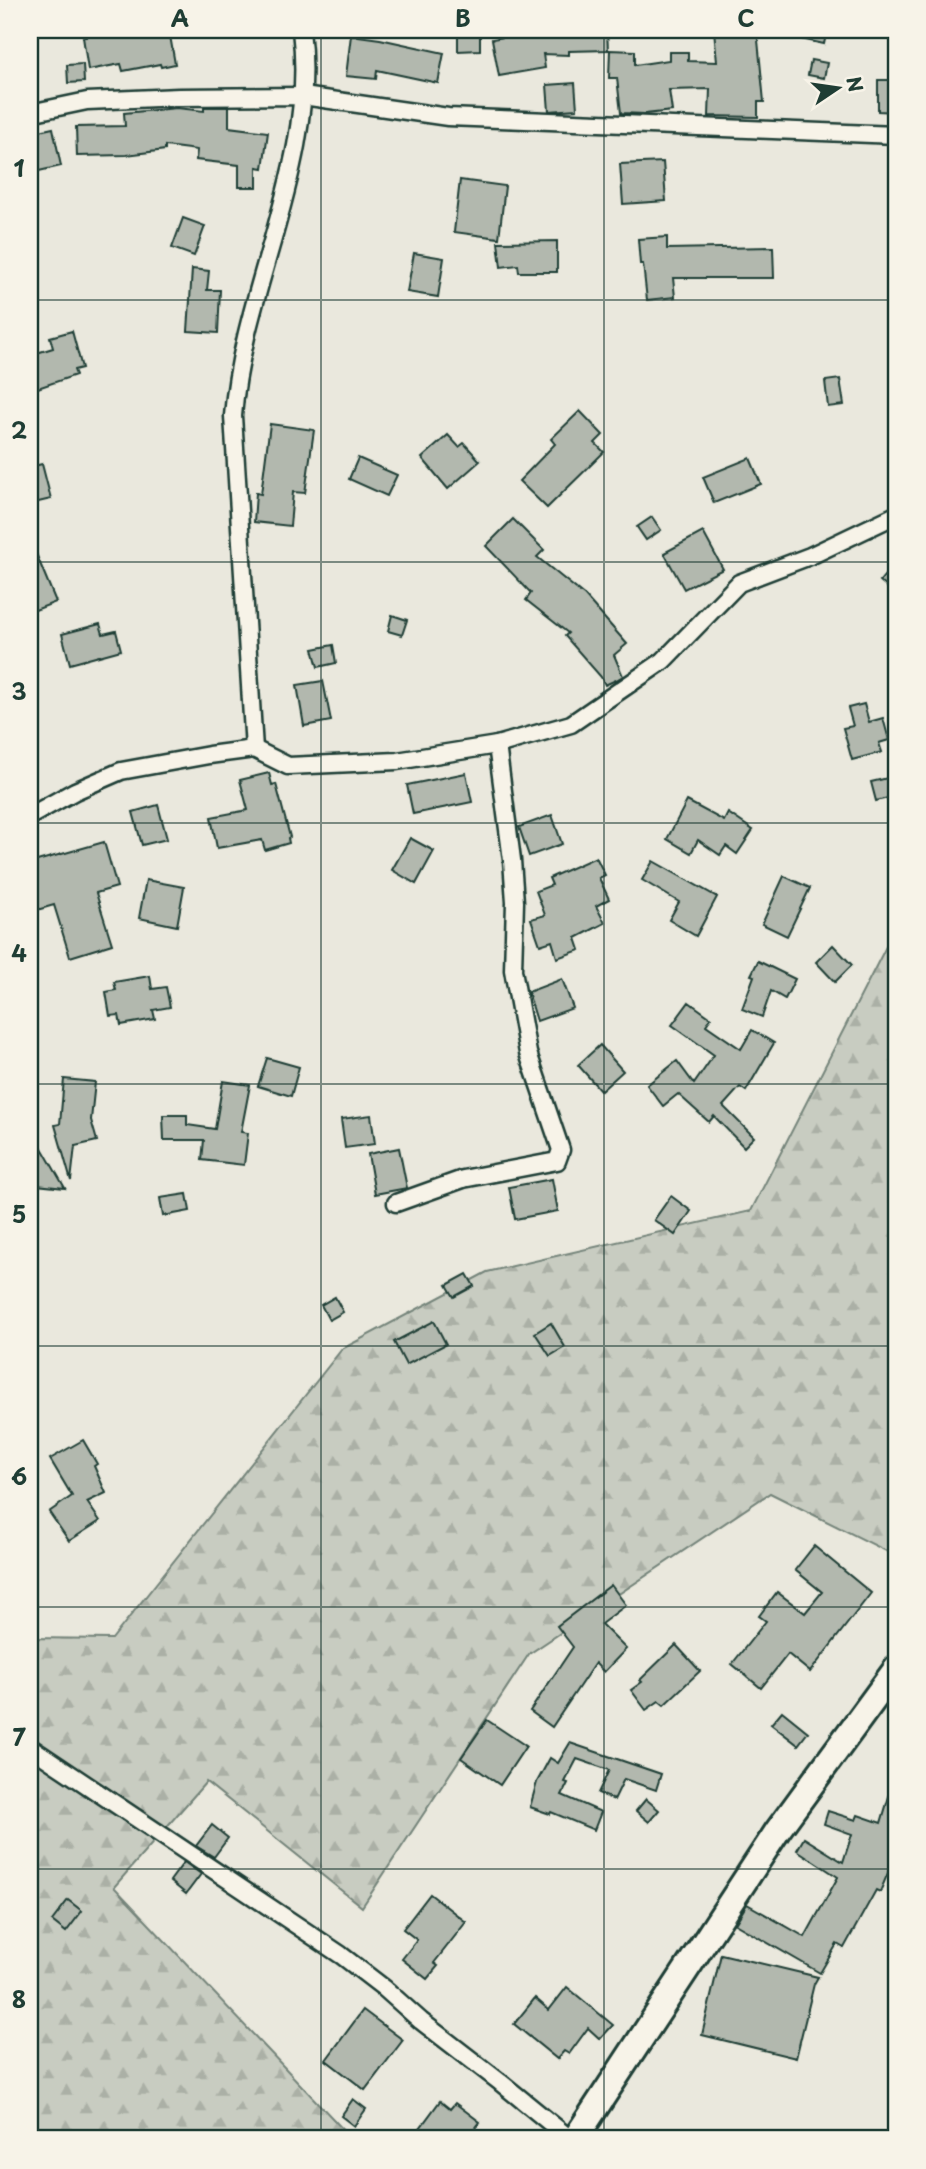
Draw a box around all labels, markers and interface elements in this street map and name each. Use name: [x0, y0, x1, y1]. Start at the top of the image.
text: A: [171, 0, 189, 35]
text: B: [455, 0, 471, 35]
text: C: [737, 0, 755, 35]
north arrow: [804, 52, 874, 122]
text: N: [840, 73, 871, 94]
text: 1: [14, 150, 25, 185]
text: 2: [11, 412, 27, 447]
text: 3: [11, 673, 27, 708]
text: 4: [11, 935, 27, 970]
text: 5: [12, 1196, 26, 1231]
text: 6: [11, 1458, 27, 1493]
text: 7: [12, 1719, 26, 1754]
text: 8: [12, 1981, 26, 2016]

